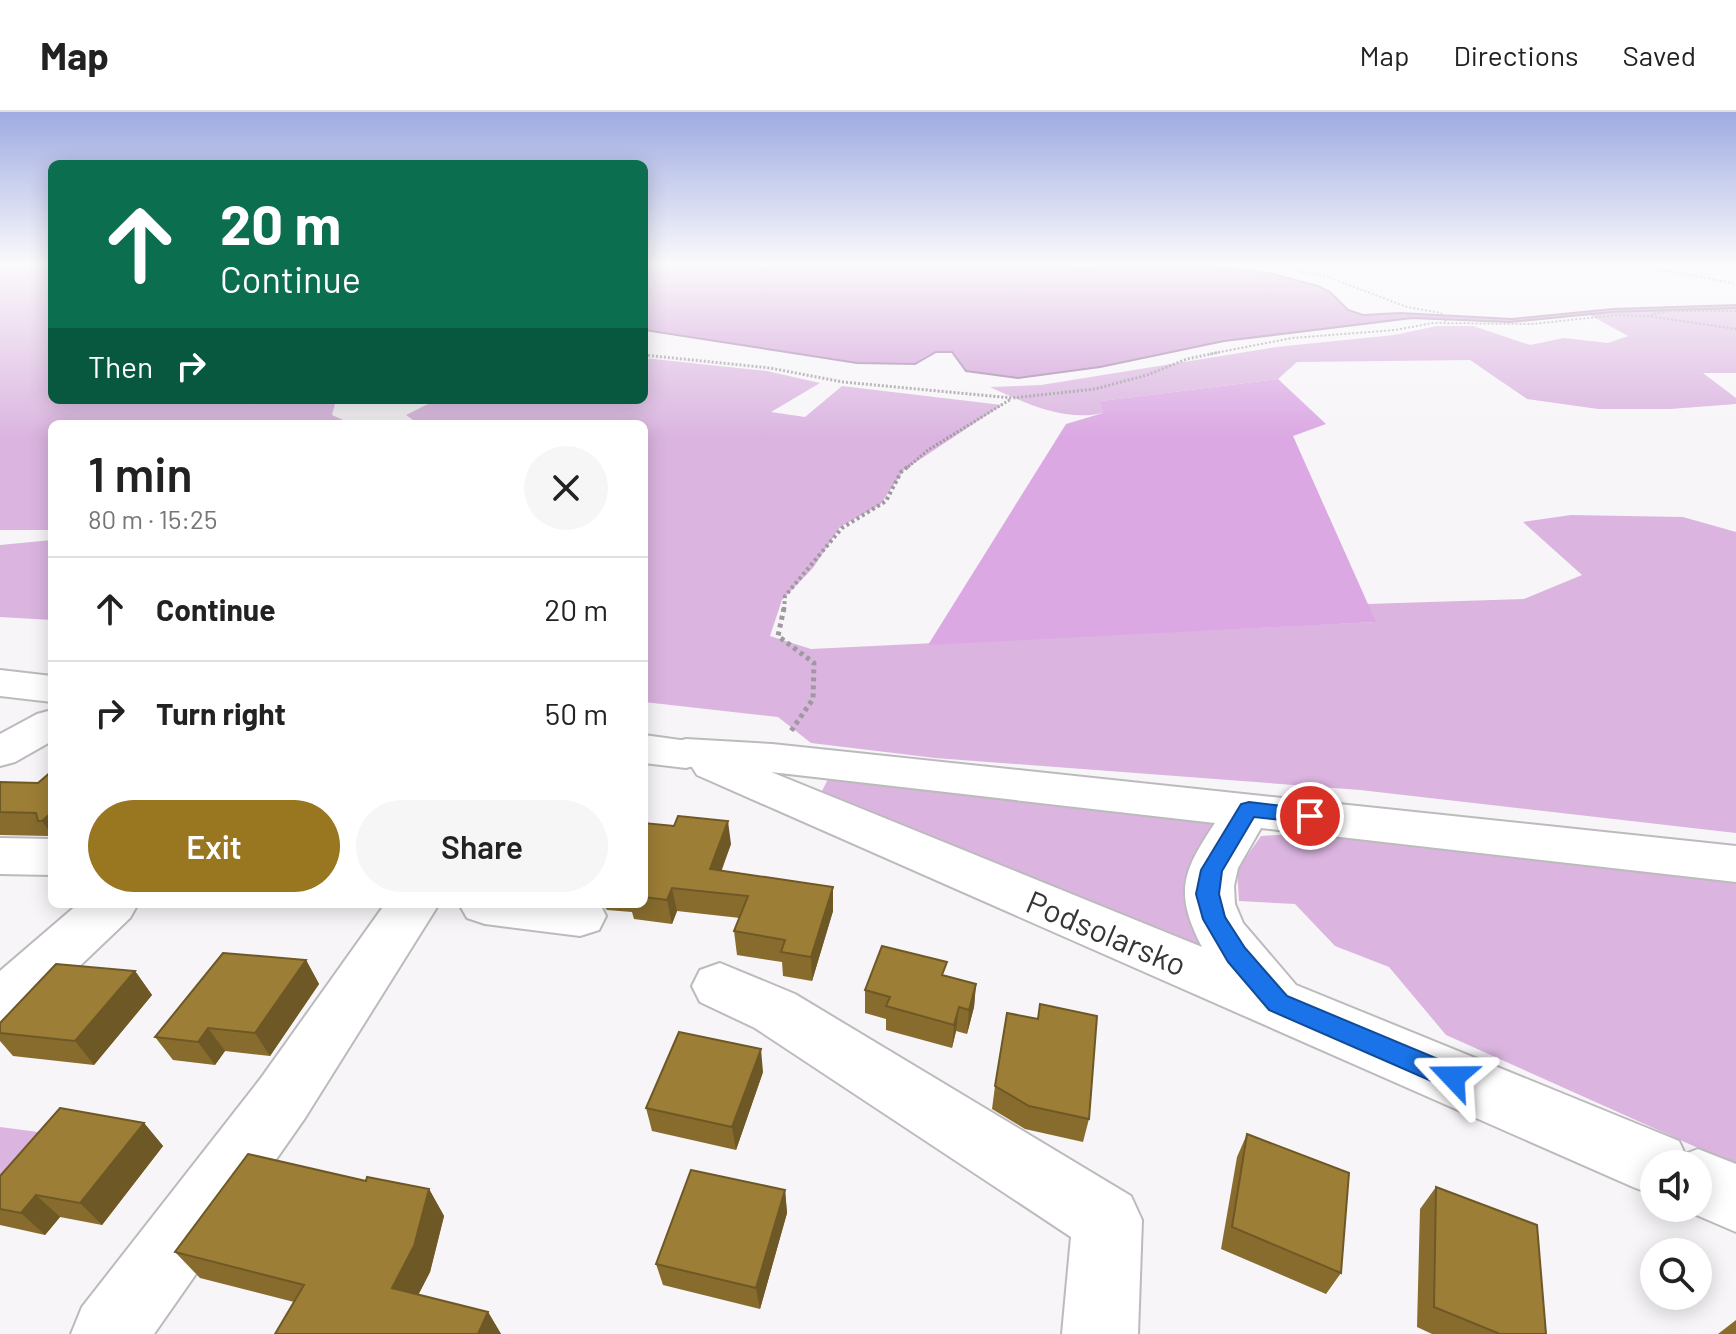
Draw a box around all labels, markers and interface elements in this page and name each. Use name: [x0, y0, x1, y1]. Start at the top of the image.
text: Map: [40, 32, 109, 78]
text: Map: [1360, 38, 1409, 72]
text: Directions: [1453, 38, 1579, 72]
text: Saved: [1623, 38, 1696, 72]
text: 20 m: [220, 189, 341, 256]
icon: ahead: [88, 192, 192, 296]
text: Continue: [220, 257, 361, 300]
icon: right: [169, 344, 213, 388]
text: Then: [88, 348, 153, 384]
text: 1 min: [88, 444, 193, 502]
button: close: [524, 446, 608, 530]
text: 80 m · 15:25: [88, 503, 217, 534]
icon: ahead: [88, 587, 132, 631]
text: Continue: [156, 591, 276, 627]
text: 20 m: [544, 591, 608, 627]
icon: right: [88, 691, 132, 735]
text: Turn right: [156, 695, 286, 731]
text: 50 m: [545, 695, 608, 731]
pin: [1276, 782, 1344, 850]
icon: arrive: [1288, 794, 1332, 838]
button: Exit: [88, 800, 340, 892]
button: Share: [356, 800, 608, 892]
street label: Podsolarsko: [1021, 881, 1193, 983]
position arrow: [1411, 1035, 1495, 1119]
map controls: [1640, 1150, 1712, 1310]
button: sound: [1640, 1150, 1712, 1222]
button: search: [1640, 1238, 1712, 1310]

